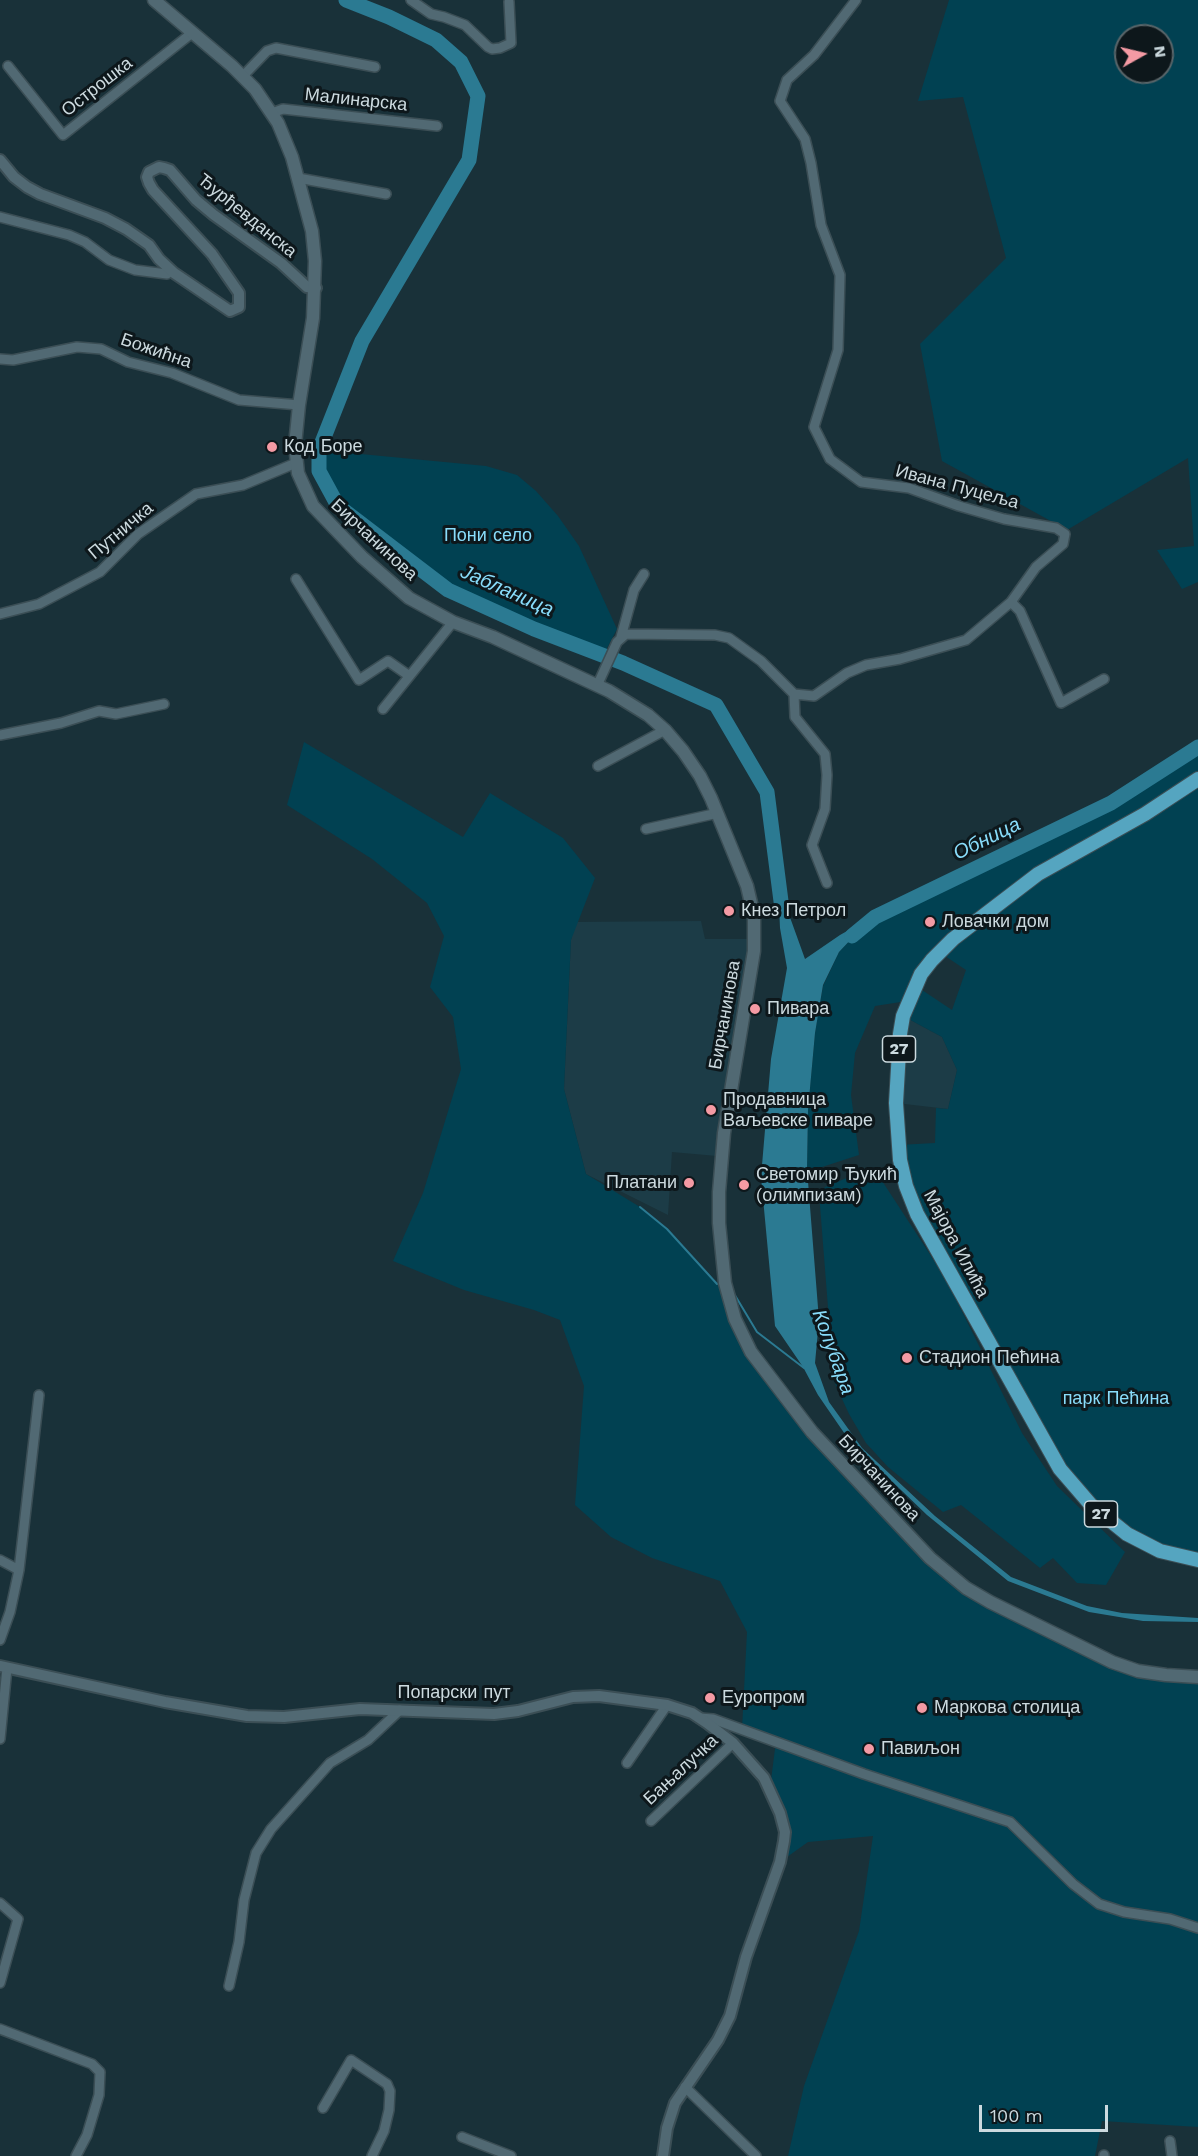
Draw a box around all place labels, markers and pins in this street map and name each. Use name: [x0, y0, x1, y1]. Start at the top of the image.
place label: Код Боре: [284, 436, 363, 458]
marker: Код Боре: [265, 440, 279, 454]
place label: Кнез Петрол: [741, 900, 846, 922]
marker: Кнез Петрол: [722, 904, 736, 918]
place label: Ловачки дом: [942, 911, 1049, 933]
marker: Ловачки дом: [923, 915, 937, 929]
place label: Пивара: [767, 998, 829, 1020]
marker: Пивара: [748, 1002, 762, 1016]
place label: Продавница Ваљевске пиваре: [723, 1089, 873, 1132]
marker: Продавница Ваљевске пиваре: [704, 1103, 718, 1117]
place label: Светомир Ђукић (олимпизам): [756, 1164, 897, 1206]
place label: Платани: [606, 1172, 677, 1194]
marker: Платани: [682, 1176, 696, 1190]
marker: Светомир Ђукић (олимпизам): [737, 1178, 751, 1192]
place label: Стадион Пећина: [919, 1347, 1060, 1369]
marker: Стадион Пећина: [900, 1351, 914, 1365]
place label: Еуропром: [722, 1687, 805, 1709]
marker: Еуропром: [703, 1691, 717, 1705]
place label: Маркова столица: [934, 1697, 1080, 1719]
marker: Маркова столица: [915, 1701, 929, 1715]
place label: Павиљон: [881, 1738, 960, 1760]
marker: Павиљон: [862, 1742, 876, 1756]

